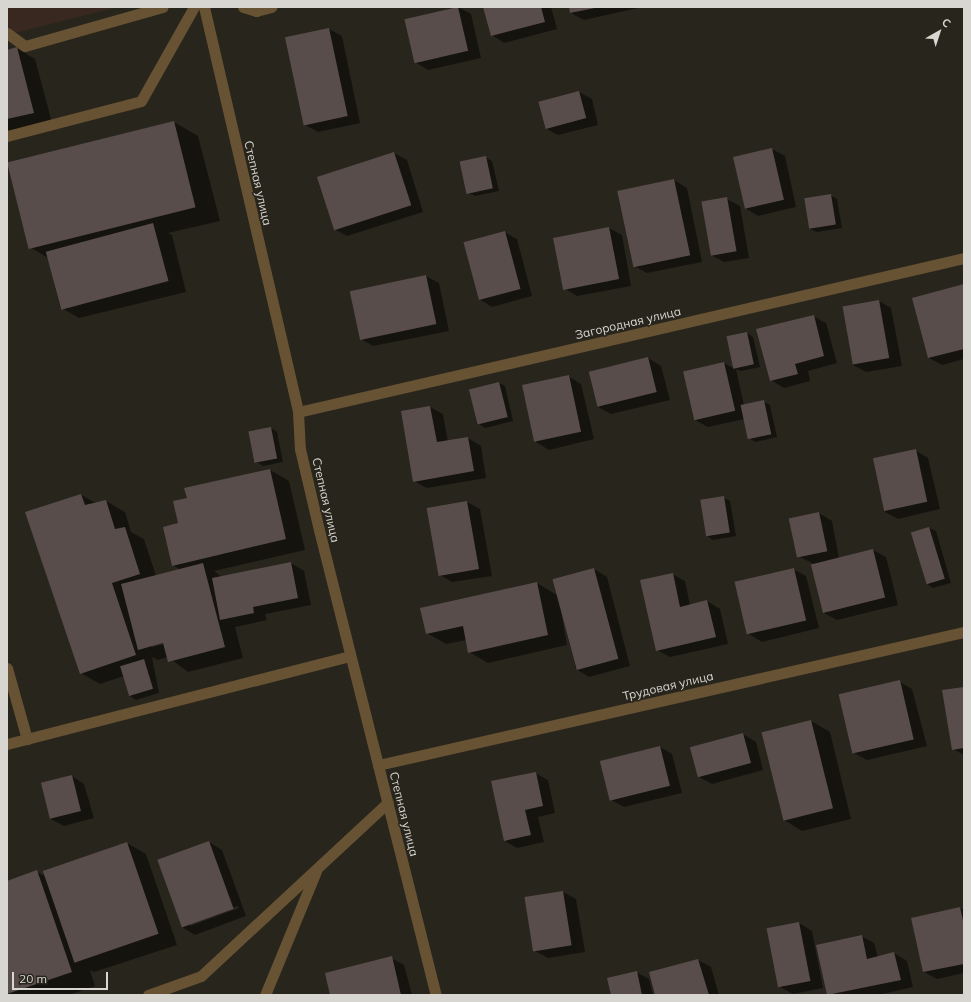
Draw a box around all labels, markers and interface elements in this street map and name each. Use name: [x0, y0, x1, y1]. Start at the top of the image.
north arrow: [919, 12, 959, 52]
text: С: [939, 15, 954, 30]
street label: Степная улица: [241, 139, 275, 227]
street label: Загородная улица: [574, 304, 682, 342]
street label: Степная улица: [309, 456, 343, 544]
street label: Трудовая улица: [621, 669, 715, 703]
street label: Степная улица: [387, 770, 421, 858]
scale bar: [14, 964, 110, 990]
text: 20 m: [19, 971, 47, 986]

